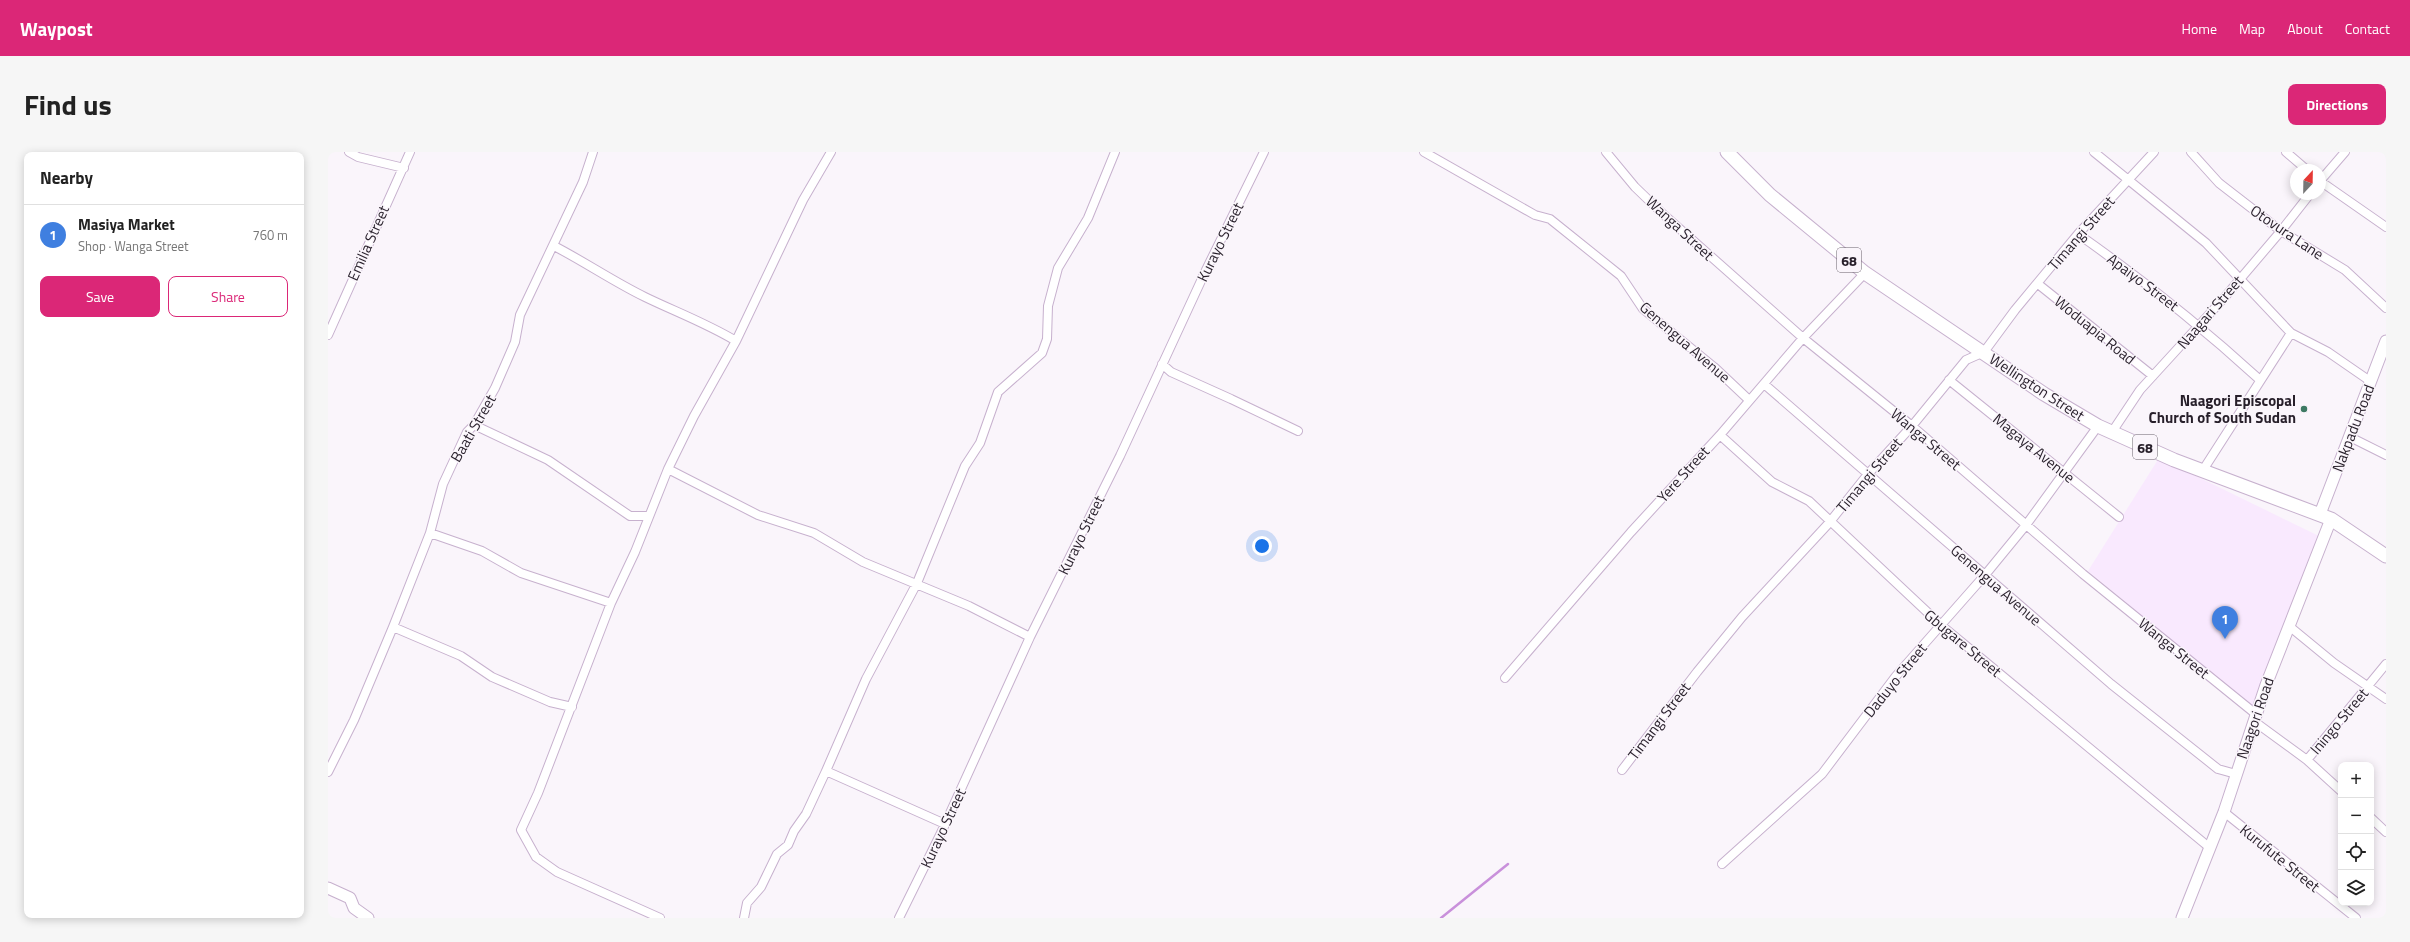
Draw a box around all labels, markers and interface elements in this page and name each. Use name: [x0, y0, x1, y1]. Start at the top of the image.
text: Waypost: [20, 14, 93, 43]
text: Home: [2182, 18, 2217, 39]
text: Map: [2239, 18, 2265, 39]
text: About: [2287, 18, 2323, 39]
text: Contact: [2345, 18, 2390, 39]
text: Find us: [24, 83, 112, 126]
button: Directions: [2288, 84, 2386, 125]
north arrow: [2290, 164, 2326, 200]
text: Nearby: [40, 165, 93, 191]
street label: Wanga Street: [1641, 190, 1720, 266]
street label: Timangi Street: [2042, 190, 2120, 275]
street label: Kurayo Street: [1191, 198, 1249, 286]
street label: Otovura Lane: [2246, 199, 2328, 265]
street label: Emilia Street: [341, 201, 395, 284]
text: Masiya Market: [78, 213, 175, 236]
text: 1: [49, 225, 57, 245]
text: 760 m: [252, 225, 288, 245]
text: Shop · Wanga Street: [78, 236, 189, 256]
street label: Apaiyo Street: [2102, 247, 2184, 317]
road number: 68: [1837, 248, 1861, 272]
street label: Naagari Street: [2172, 270, 2249, 354]
button: Save: [40, 276, 160, 317]
button: Share: [168, 276, 288, 317]
street label: Woduapia Road: [2049, 290, 2141, 370]
street label: Genengua Avenue: [1634, 296, 1736, 388]
street label: Wellington Street: [1985, 347, 2090, 427]
street label: Nakpadu Road: [2326, 381, 2380, 475]
street label: Baati Street: [444, 389, 502, 466]
place label: Naagori Episcopal Church of South Sudan: [2149, 389, 2296, 429]
street label: Wanga Street: [1886, 403, 1967, 476]
marker: Naagori Episcopal Church of South Sudan: [2299, 404, 2309, 414]
street label: Magaya Avenue: [1988, 408, 2080, 488]
street label: Timangi Street: [1831, 432, 1908, 518]
road number: 68: [2133, 435, 2157, 459]
street label: Yere Street: [1651, 440, 1715, 507]
street label: Kurayo Street: [1052, 491, 1110, 579]
your location: [1252, 536, 1272, 556]
street label: Genengua Avenue: [1945, 539, 2047, 631]
street label: Gbugare Street: [1919, 604, 2007, 683]
pin: 1: [2212, 606, 2238, 639]
street label: Wanga Street: [2133, 612, 2215, 684]
street label: Daduyo Street: [1858, 637, 1933, 722]
street label: Naagori Road: [2230, 674, 2280, 762]
street label: Timangi Street: [1622, 677, 1696, 765]
street label: Iningo Street: [2304, 682, 2374, 759]
map controls: [2338, 762, 2374, 906]
button: +: [2338, 762, 2374, 798]
street label: Kurayo Street: [914, 784, 972, 872]
button: −: [2338, 798, 2374, 834]
street label: Kurufute Street: [2235, 818, 2326, 898]
button: locate: [2338, 834, 2374, 870]
button: layers: [2338, 870, 2374, 906]

